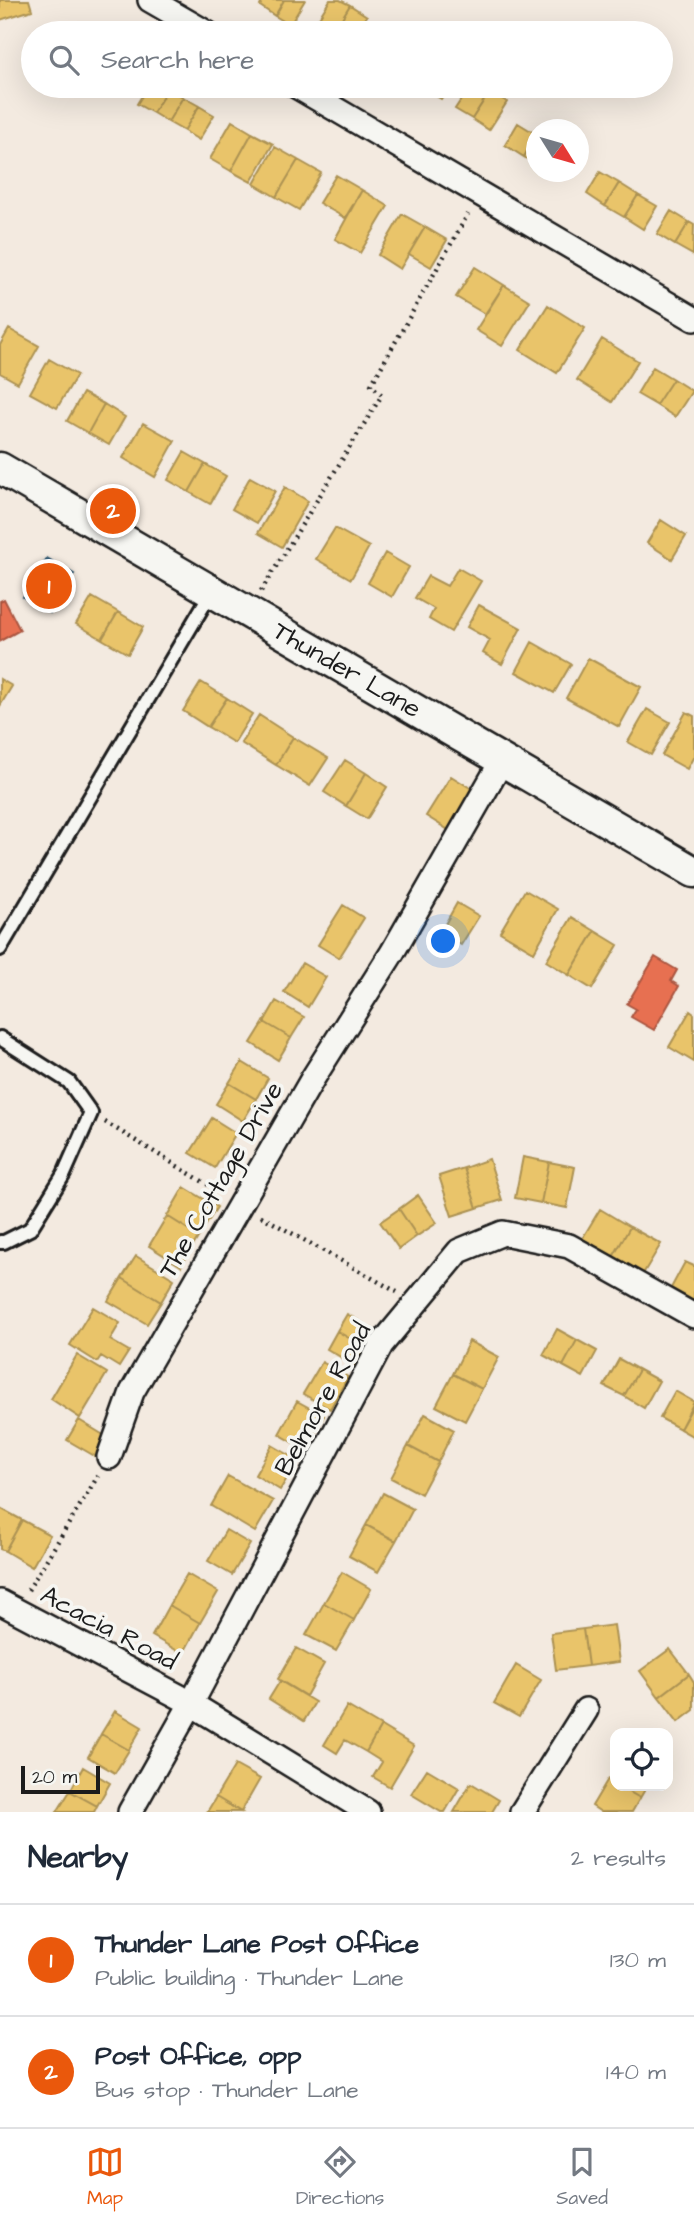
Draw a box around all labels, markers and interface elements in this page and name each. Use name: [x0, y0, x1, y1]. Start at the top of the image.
search box: [21, 21, 673, 98]
icon: search: [45, 41, 83, 79]
text: Search here: [101, 42, 254, 78]
north arrow: [526, 119, 589, 182]
pin: 2: [90, 485, 136, 537]
pin: 1: [26, 560, 72, 612]
street label: Thunder Lane: [266, 613, 428, 727]
your location: [426, 924, 460, 958]
street label: The Cottage Drive: [150, 1075, 294, 1286]
street label: Belmore Road: [266, 1316, 380, 1482]
street label: Acacia Road: [34, 1577, 184, 1679]
map controls: [610, 1728, 673, 1791]
button: locate: [610, 1728, 673, 1791]
scale bar: [21, 1763, 100, 1795]
text: 20 m: [32, 1764, 77, 1791]
text: Nearby: [28, 1837, 128, 1879]
text: 2 results: [571, 1842, 666, 1874]
text: Thunder Lane Post Office: [95, 1926, 419, 1962]
text: 1: [50, 1944, 52, 1976]
text: 130 m: [610, 1944, 666, 1976]
text: Public building · Thunder Lane: [95, 1962, 404, 1994]
text: Post Office, opp: [95, 2038, 302, 2074]
text: 2: [44, 2056, 58, 2088]
text: 140 m: [606, 2056, 666, 2088]
text: Bus stop · Thunder Lane: [95, 2074, 359, 2106]
tab: Map: [86, 2143, 124, 2212]
tab: Directions: [296, 2143, 384, 2212]
tab: Saved: [556, 2143, 608, 2212]

